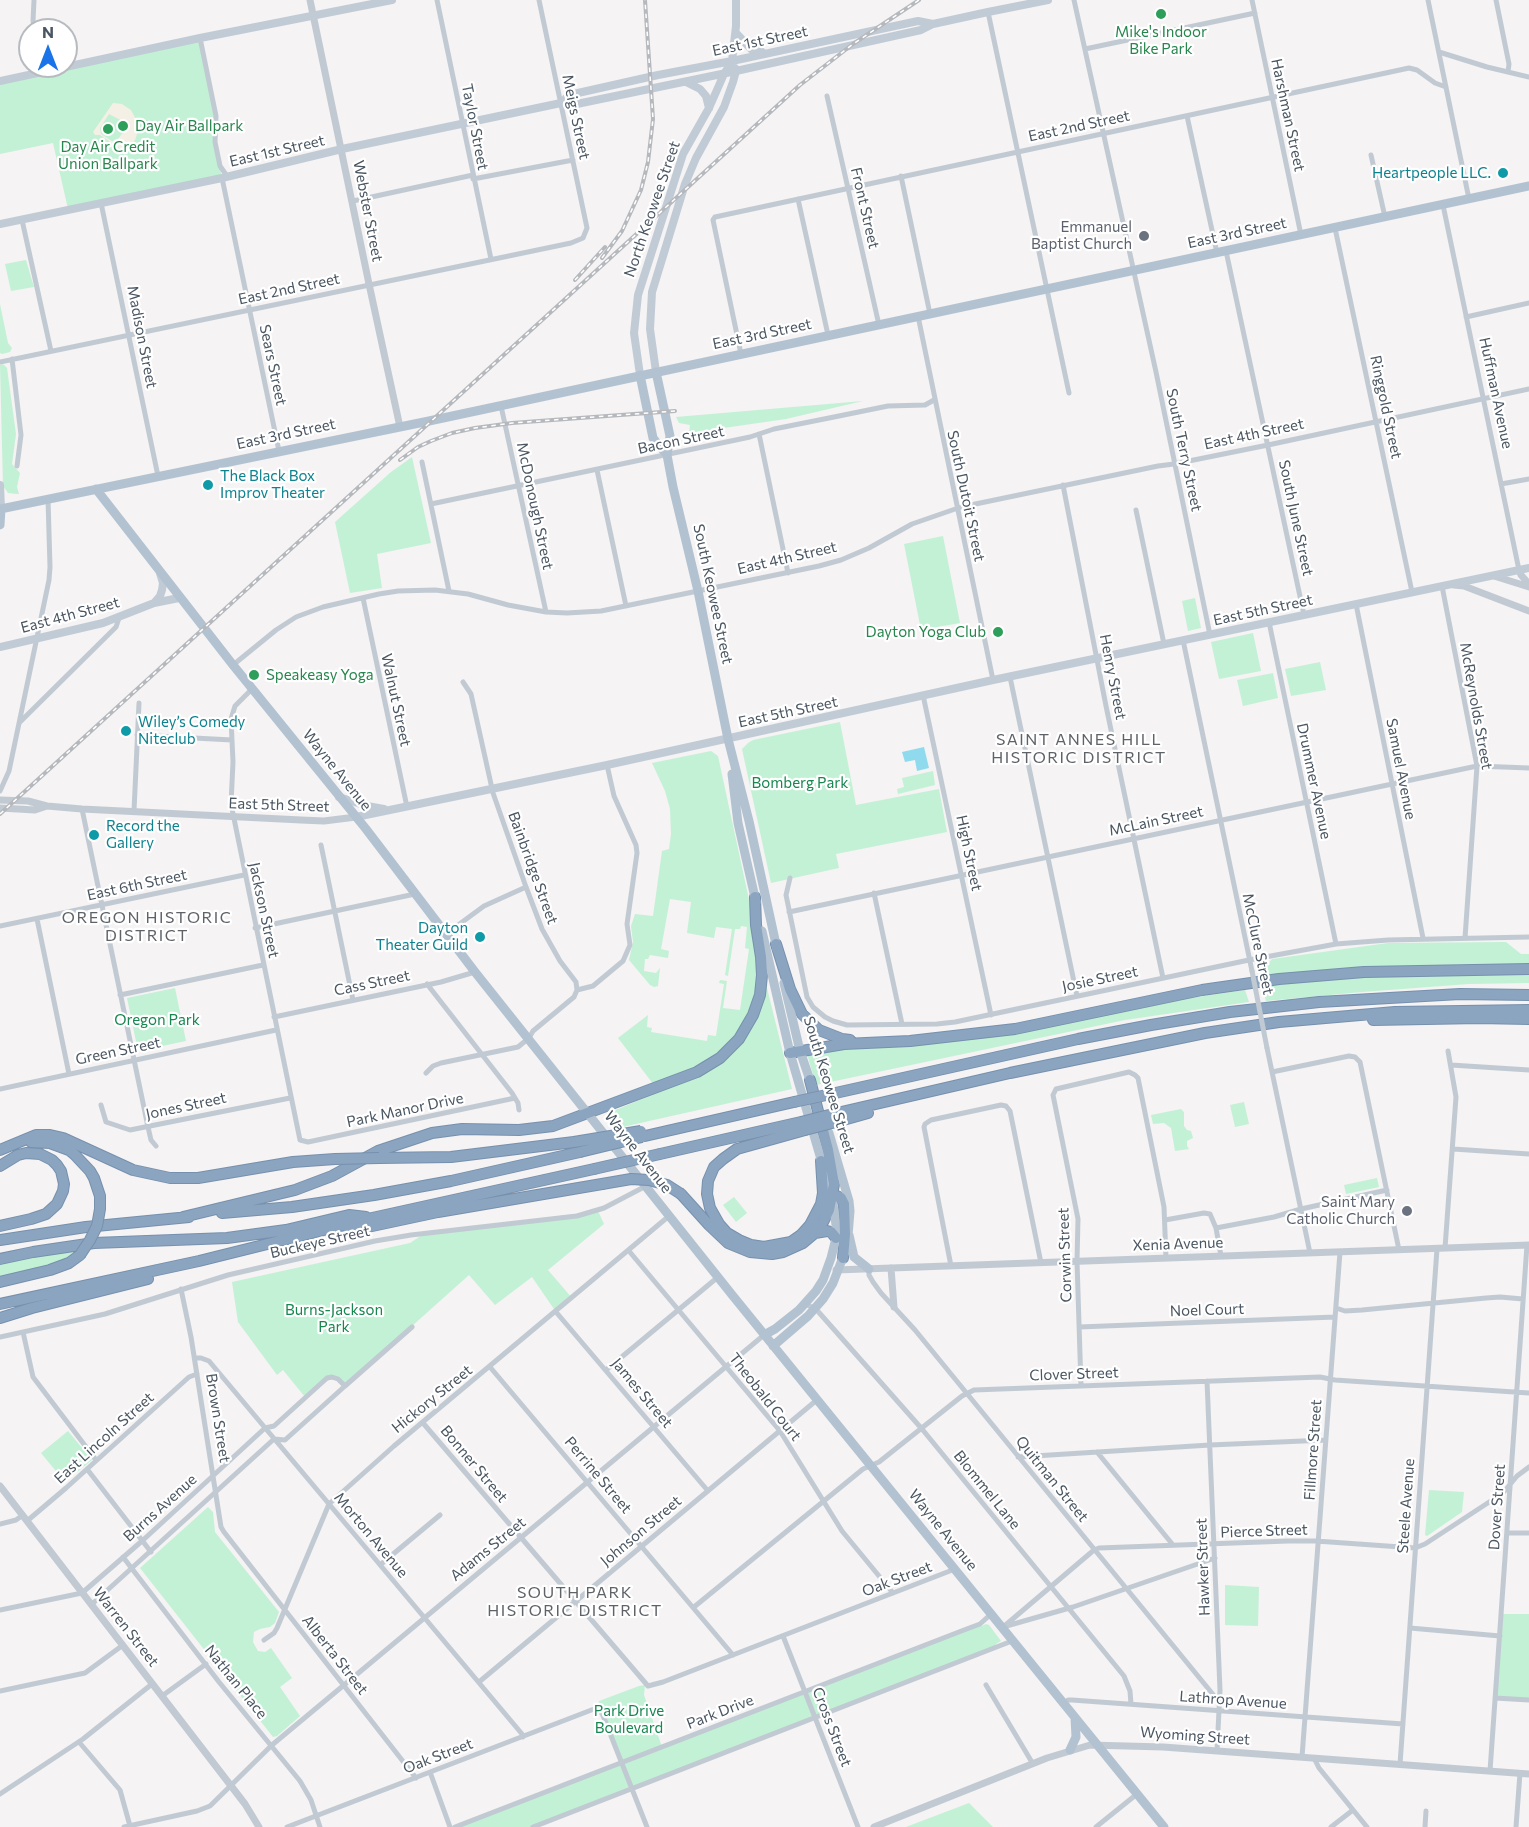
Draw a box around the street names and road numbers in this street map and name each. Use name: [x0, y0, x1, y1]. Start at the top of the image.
street label: East 1st Street: [711, 22, 809, 60]
street label: Harshman Street: [1267, 57, 1309, 173]
street label: Meigs Street: [558, 73, 594, 161]
street label: Taylor Street: [458, 82, 492, 172]
street label: East 2nd Street: [1027, 106, 1131, 146]
street label: East 1st Street: [228, 131, 326, 171]
street label: North Keowee Street: [620, 139, 684, 279]
street label: Webster Street: [349, 159, 387, 263]
street label: Front Street: [847, 165, 883, 251]
street label: East 3rd Street: [1186, 214, 1288, 252]
street label: East 2nd Street: [237, 269, 341, 309]
street label: Madison Street: [123, 284, 161, 390]
street label: East 3rd Street: [711, 315, 813, 353]
street label: Sears Street: [256, 323, 290, 407]
street label: Huffman Avenue: [1475, 336, 1517, 450]
street label: Ringgold Street: [1366, 354, 1406, 460]
street label: South Terry Street: [1162, 387, 1206, 513]
street label: East 3rd Street: [235, 415, 337, 453]
street label: East 4th Street: [1202, 415, 1306, 453]
street label: Bacon Street: [636, 422, 726, 458]
street label: South Dutoit Street: [943, 429, 989, 563]
street label: McDonough Street: [513, 441, 557, 571]
street label: South June Street: [1275, 458, 1317, 578]
street label: South Keowee Street: [689, 522, 737, 666]
street label: East 4th Street: [735, 538, 839, 578]
street label: East 5th Street: [1212, 591, 1314, 629]
street label: East 4th Street: [19, 593, 121, 637]
street label: Henry Street: [1096, 633, 1130, 721]
street label: McReynolds Street: [1456, 641, 1496, 771]
street label: Walnut Street: [377, 652, 415, 748]
street label: East 5th Street: [737, 693, 839, 731]
street label: Samuel Avenue: [1382, 717, 1420, 821]
street label: Drummer Avenue: [1293, 721, 1335, 841]
street label: Wayne Avenue: [299, 726, 375, 814]
street label: East 5th Street: [228, 794, 330, 816]
street label: McLain Street: [1107, 802, 1205, 840]
street label: Bainbridge Street: [504, 809, 562, 927]
street label: High Street: [952, 813, 986, 893]
street label: Jackson Street: [245, 860, 283, 960]
street label: East 6th Street: [85, 866, 189, 904]
street label: McClure Street: [1238, 892, 1278, 996]
street label: Josie Street: [1060, 962, 1140, 996]
street label: Cass Street: [332, 966, 412, 1000]
street label: South Keowee Street: [800, 1014, 858, 1156]
street label: Green Street: [74, 1033, 162, 1069]
street label: Jones Street: [144, 1089, 228, 1123]
street label: Park Manor Drive: [345, 1089, 465, 1131]
street label: Wayne Avenue: [600, 1107, 676, 1197]
street label: Corwin Street: [1054, 1207, 1076, 1303]
street label: Buckeye Street: [268, 1222, 372, 1262]
street label: Xenia Avenue: [1132, 1233, 1224, 1255]
street label: Noel Court: [1169, 1300, 1245, 1320]
street label: Theobald Court: [725, 1349, 805, 1445]
street label: James Street: [608, 1355, 676, 1431]
street label: Hickory Street: [388, 1361, 476, 1437]
street label: Clover Street: [1029, 1363, 1119, 1385]
street label: Brown Street: [202, 1372, 234, 1464]
street label: East Lincoln Street: [51, 1389, 157, 1487]
street label: Fillmore Street: [1300, 1399, 1326, 1501]
street label: Bonner Street: [437, 1422, 511, 1506]
street label: Quitman Street: [1012, 1432, 1092, 1526]
street label: Perrine Street: [561, 1433, 635, 1517]
street label: Blommel Lane: [950, 1447, 1024, 1533]
street label: Steele Avenue: [1394, 1458, 1418, 1554]
street label: Dover Street: [1485, 1463, 1509, 1551]
street label: Burns Avenue: [120, 1470, 200, 1546]
street label: Wayne Avenue: [905, 1486, 981, 1574]
street label: Morton Avenue: [330, 1489, 412, 1581]
street label: Johnson Street: [597, 1492, 685, 1570]
street label: Adams Street: [447, 1513, 529, 1585]
street label: Hawker Street: [1192, 1518, 1214, 1616]
street label: Pierce Street: [1220, 1520, 1308, 1542]
street label: Oak Street: [859, 1557, 935, 1601]
street label: Warren Street: [89, 1584, 163, 1670]
street label: Alberta Street: [298, 1612, 372, 1698]
street label: Nathan Place: [201, 1642, 271, 1722]
street label: Cross Street: [809, 1685, 855, 1769]
street label: Lathrop Avenue: [1179, 1687, 1287, 1713]
street label: Park Drive: [684, 1691, 756, 1733]
street label: Wyoming Street: [1139, 1723, 1251, 1749]
street label: Oak Street: [400, 1734, 476, 1778]

